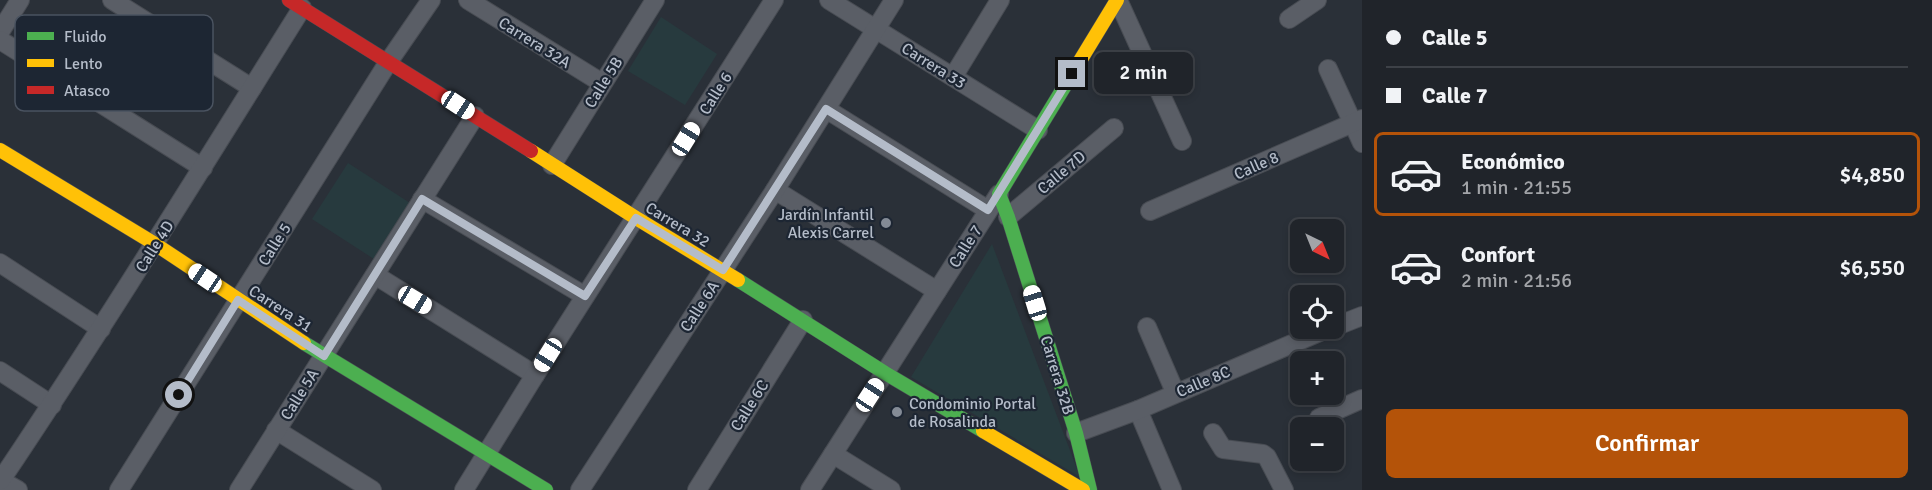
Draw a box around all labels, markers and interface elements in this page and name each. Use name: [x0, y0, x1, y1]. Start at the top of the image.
street label: Carrera 32A: [495, 13, 575, 73]
legend: [15, 15, 213, 111]
text: Calle 5: [1422, 24, 1488, 51]
text: Fluido: [64, 27, 107, 47]
street label: Carrera 33: [898, 38, 969, 93]
street label: Calle 5B: [580, 53, 627, 112]
callout: 2 min: [1093, 53, 1192, 95]
text: Lento: [64, 54, 102, 74]
route end: [1058, 60, 1085, 87]
text: 2 min: [1120, 60, 1167, 85]
street label: Calle 6: [695, 68, 737, 119]
text: Atasco: [64, 81, 110, 101]
text: Calle 7: [1422, 82, 1488, 109]
car: [438, 88, 478, 122]
car: [669, 119, 703, 159]
street label: Calle 7D: [1033, 147, 1090, 199]
street label: Calle 8: [1231, 147, 1282, 185]
icon: car: [1389, 147, 1443, 201]
text: Económico: [1461, 148, 1565, 175]
text: $4,850: [1839, 161, 1905, 188]
text: 1 min · 21:55: [1461, 175, 1572, 200]
street label: Carrera 32: [642, 198, 713, 252]
place label: Jardín Infantil Alexis Carrel: [778, 205, 874, 243]
marker: Jardín Infantil Alexis Carrel: [879, 216, 893, 230]
street label: Calle 4D: [131, 217, 179, 276]
street label: Calle 5: [254, 219, 296, 270]
north arrow: [1290, 219, 1344, 273]
map controls: [1290, 219, 1344, 471]
street label: Calle 7: [945, 221, 987, 272]
icon: car: [1389, 240, 1443, 294]
text: Confort: [1461, 241, 1535, 268]
text: $6,550: [1839, 254, 1905, 281]
car: [185, 260, 225, 296]
text: 2 min · 21:56: [1461, 268, 1572, 293]
street label: Calle 6A: [676, 277, 724, 336]
street label: Carrera 31: [245, 281, 316, 337]
car: [395, 283, 435, 317]
car: [1021, 283, 1049, 323]
button: locate: [1290, 285, 1344, 339]
street label: Carrera 32B: [1036, 333, 1079, 417]
car: [531, 335, 565, 375]
button: +: [1290, 351, 1344, 405]
street label: Calle 8C: [1173, 362, 1234, 402]
street label: Calle 5A: [276, 365, 323, 424]
car: [853, 375, 887, 415]
street label: Calle 6C: [726, 376, 773, 435]
route start: [165, 381, 192, 408]
place label: Condominio Portal de Rosalinda: [909, 394, 1036, 432]
marker: Condominio Portal de Rosalinda: [890, 405, 904, 419]
button: Confirmar: [1386, 409, 1908, 478]
button: −: [1290, 417, 1344, 471]

